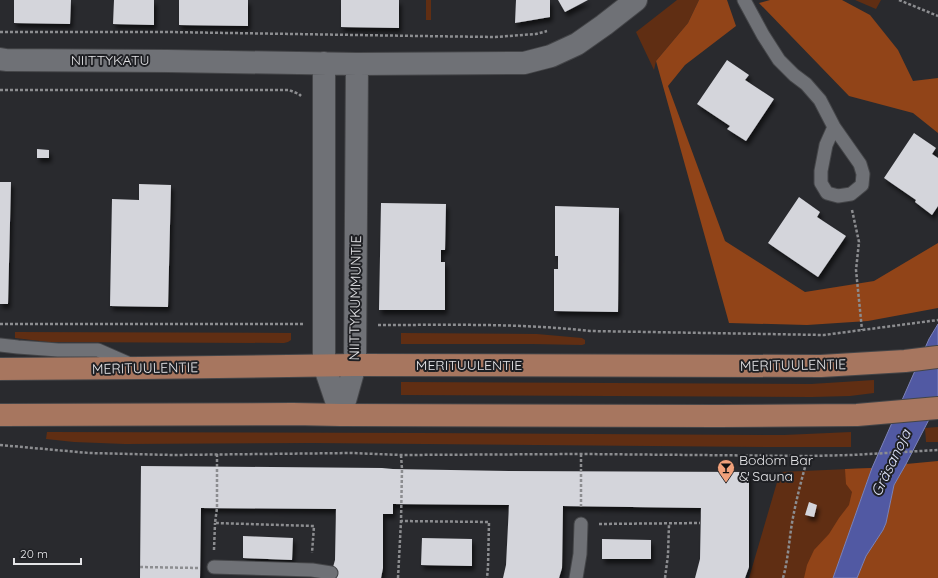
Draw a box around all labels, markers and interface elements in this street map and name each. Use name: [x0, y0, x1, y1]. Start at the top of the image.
street label: NIITTYKATU: [71, 51, 149, 69]
street label: NIITTYKUMMUNTIE: [345, 235, 365, 361]
street label: MERITUULENTIE: [740, 355, 846, 375]
street label: MERITUULENTIE: [416, 356, 522, 374]
street label: MERITUULENTIE: [92, 358, 198, 378]
water label: Gräsanoja: [866, 425, 915, 499]
place label: Bodom Bar & Sauna: [739, 451, 814, 485]
bar icon: Bodom Bar & Sauna: [716, 458, 736, 483]
scale bar: [14, 540, 81, 566]
text: 20 m: [20, 546, 48, 561]

